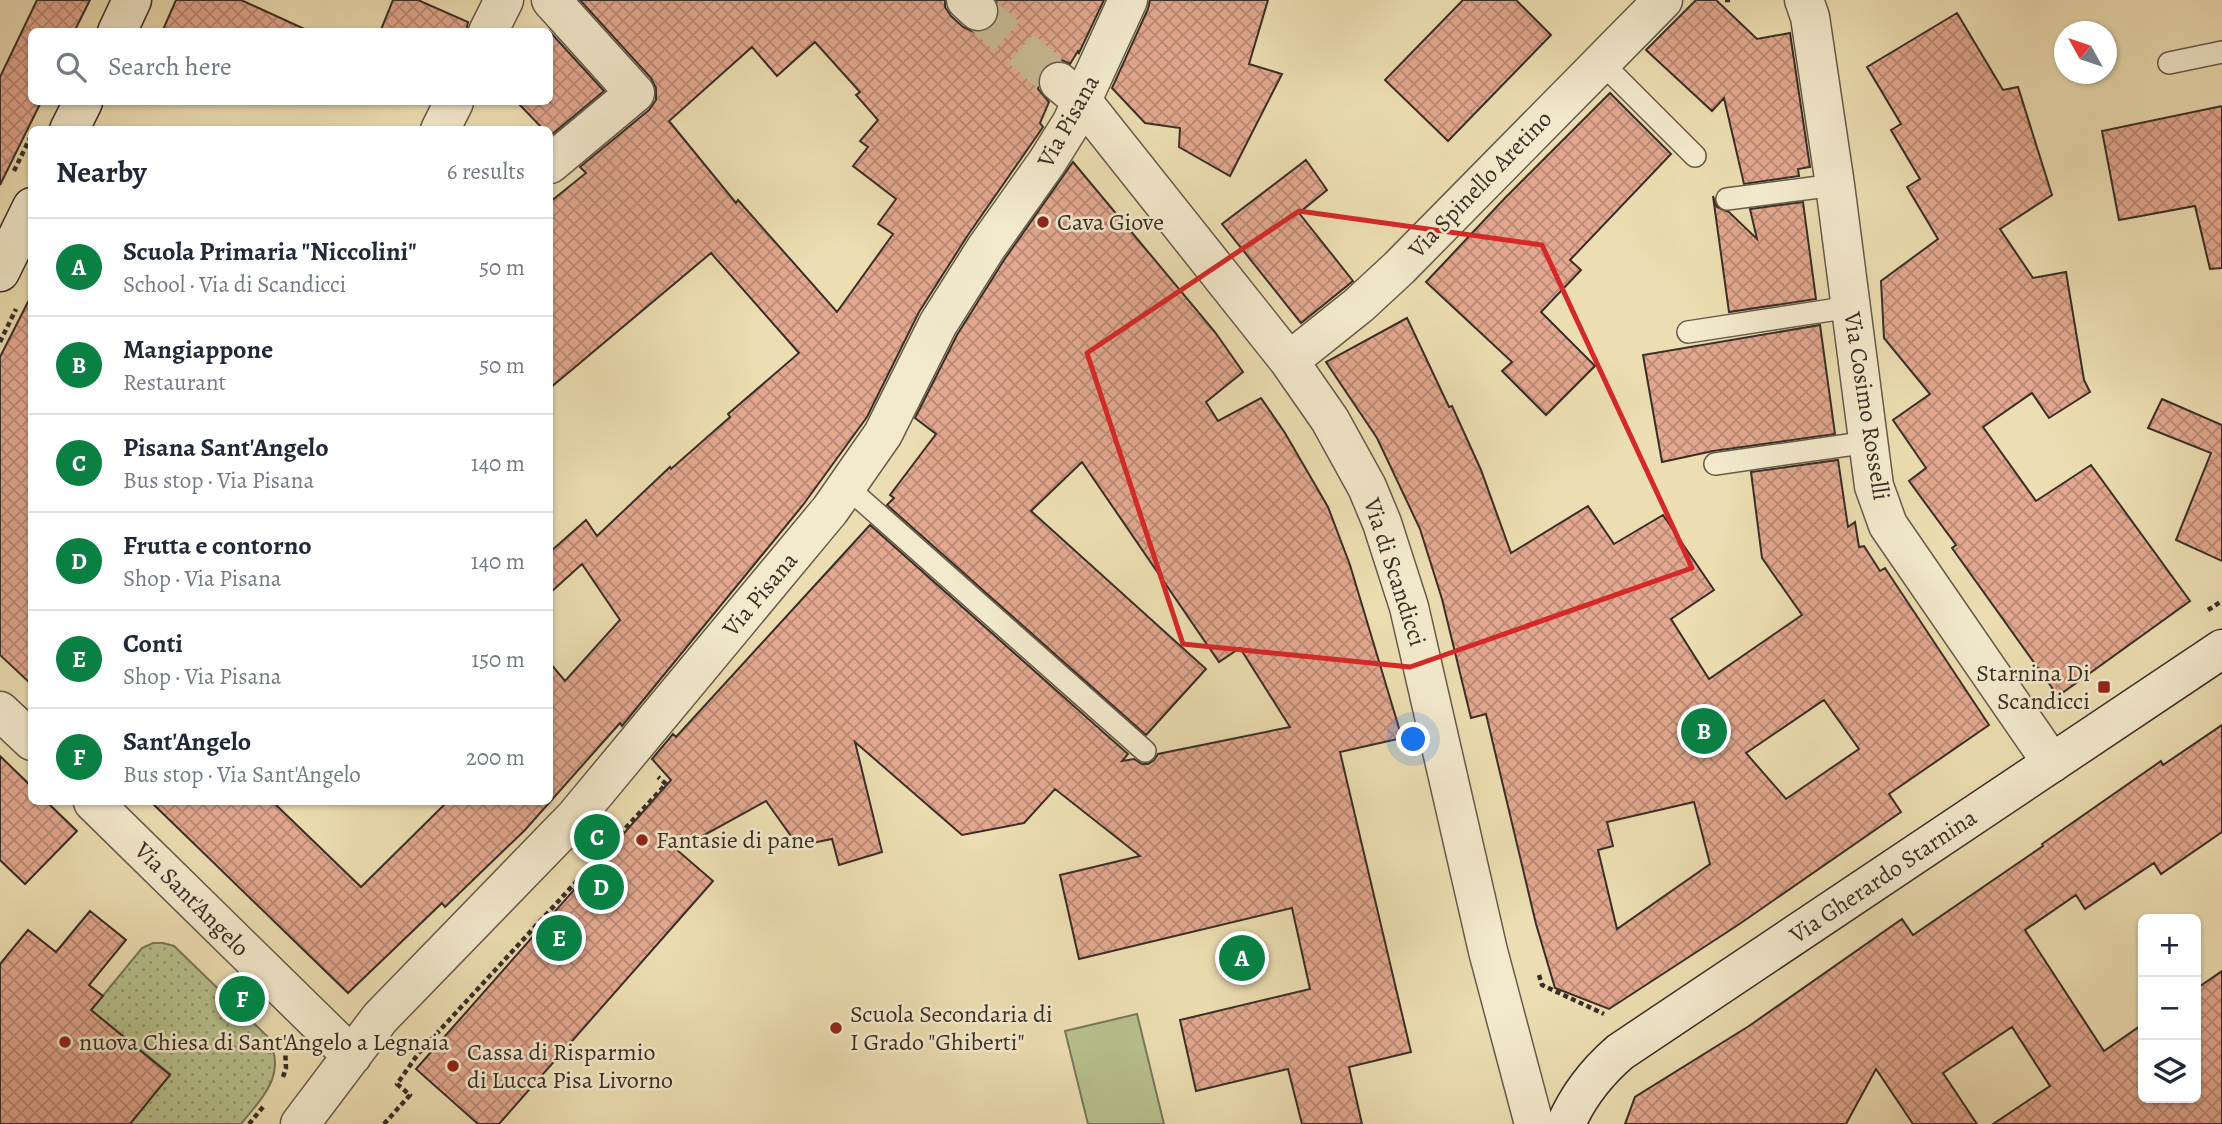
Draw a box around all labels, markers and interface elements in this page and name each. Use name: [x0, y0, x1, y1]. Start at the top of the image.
north arrow: [2054, 21, 2117, 84]
search box: [28, 28, 553, 105]
icon: search: [52, 48, 90, 86]
text: Search here: [108, 49, 232, 84]
street label: Via Pisana: [1029, 68, 1107, 174]
street label: Via Spinello Aretino: [1400, 103, 1559, 266]
text: Nearby: [56, 152, 147, 192]
text: 6 results: [447, 156, 525, 187]
place label: Cava Giove: [1057, 206, 1164, 238]
marker: Cava Giove: [1035, 214, 1051, 230]
text: Scuola Primaria "Niccolini": [123, 234, 416, 269]
text: A: [72, 252, 86, 283]
text: 50 m: [479, 252, 525, 283]
text: School · Via di Scandicci: [123, 269, 346, 300]
street label: Via Cosimo Rosselli: [1836, 308, 1898, 503]
text: Mangiappone: [123, 332, 273, 367]
text: B: [72, 350, 86, 381]
text: 50 m: [479, 350, 525, 381]
text: Restaurant: [123, 367, 226, 398]
text: Pisana Sant'Angelo: [123, 430, 329, 465]
text: C: [72, 448, 86, 479]
text: 140 m: [471, 448, 525, 479]
text: Bus stop · Via Pisana: [123, 465, 314, 496]
street label: Via di Scandicci: [1356, 493, 1434, 650]
text: Frutta e contorno: [123, 528, 312, 563]
street label: Via Pisana: [715, 544, 805, 644]
text: D: [71, 546, 87, 577]
text: 140 m: [471, 546, 525, 577]
text: Shop · Via Pisana: [123, 563, 282, 594]
text: Conti: [123, 626, 183, 661]
text: E: [72, 644, 86, 675]
text: 150 m: [471, 644, 525, 675]
place label: Starnina Di Scandicci: [1976, 657, 2090, 717]
text: Shop · Via Pisana: [123, 661, 282, 692]
marker: Starnina Di Scandicci: [2096, 679, 2112, 695]
pin: B: [1681, 705, 1727, 757]
your location: [1396, 722, 1430, 756]
text: Sant'Angelo: [123, 724, 251, 759]
text: F: [73, 742, 85, 773]
text: 200 m: [466, 742, 525, 773]
text: Bus stop · Via Sant'Angelo: [123, 759, 361, 790]
street label: Via Gherardo Starnina: [1782, 801, 1984, 951]
pin: C: [574, 811, 620, 863]
place label: Fantasie di pane: [656, 824, 815, 856]
marker: Fantasie di pane: [634, 832, 650, 848]
street label: Via Sant'Angelo: [127, 834, 256, 963]
pin: D: [578, 861, 624, 913]
pin: E: [536, 912, 582, 964]
map controls: [2138, 914, 2201, 1103]
button: +: [2138, 914, 2201, 977]
pin: A: [1219, 932, 1265, 984]
pin: F: [219, 973, 265, 1025]
button: −: [2138, 977, 2201, 1040]
place label: Scuola Secondaria di I Grado "Ghiberti": [850, 998, 1053, 1058]
marker: Scuola Secondaria di I Grado "Ghiberti": [828, 1020, 844, 1036]
place label: nuova Chiesa di Sant'Angelo a Legnaia: [79, 1026, 450, 1058]
marker: nuova Chiesa di Sant'Angelo a Legnaia: [57, 1034, 73, 1050]
place label: Cassa di Risparmio di Lucca Pisa Livorno: [467, 1036, 673, 1096]
button: layers: [2138, 1040, 2201, 1103]
marker: Cassa di Risparmio di Lucca Pisa Livorno: [445, 1058, 461, 1074]

